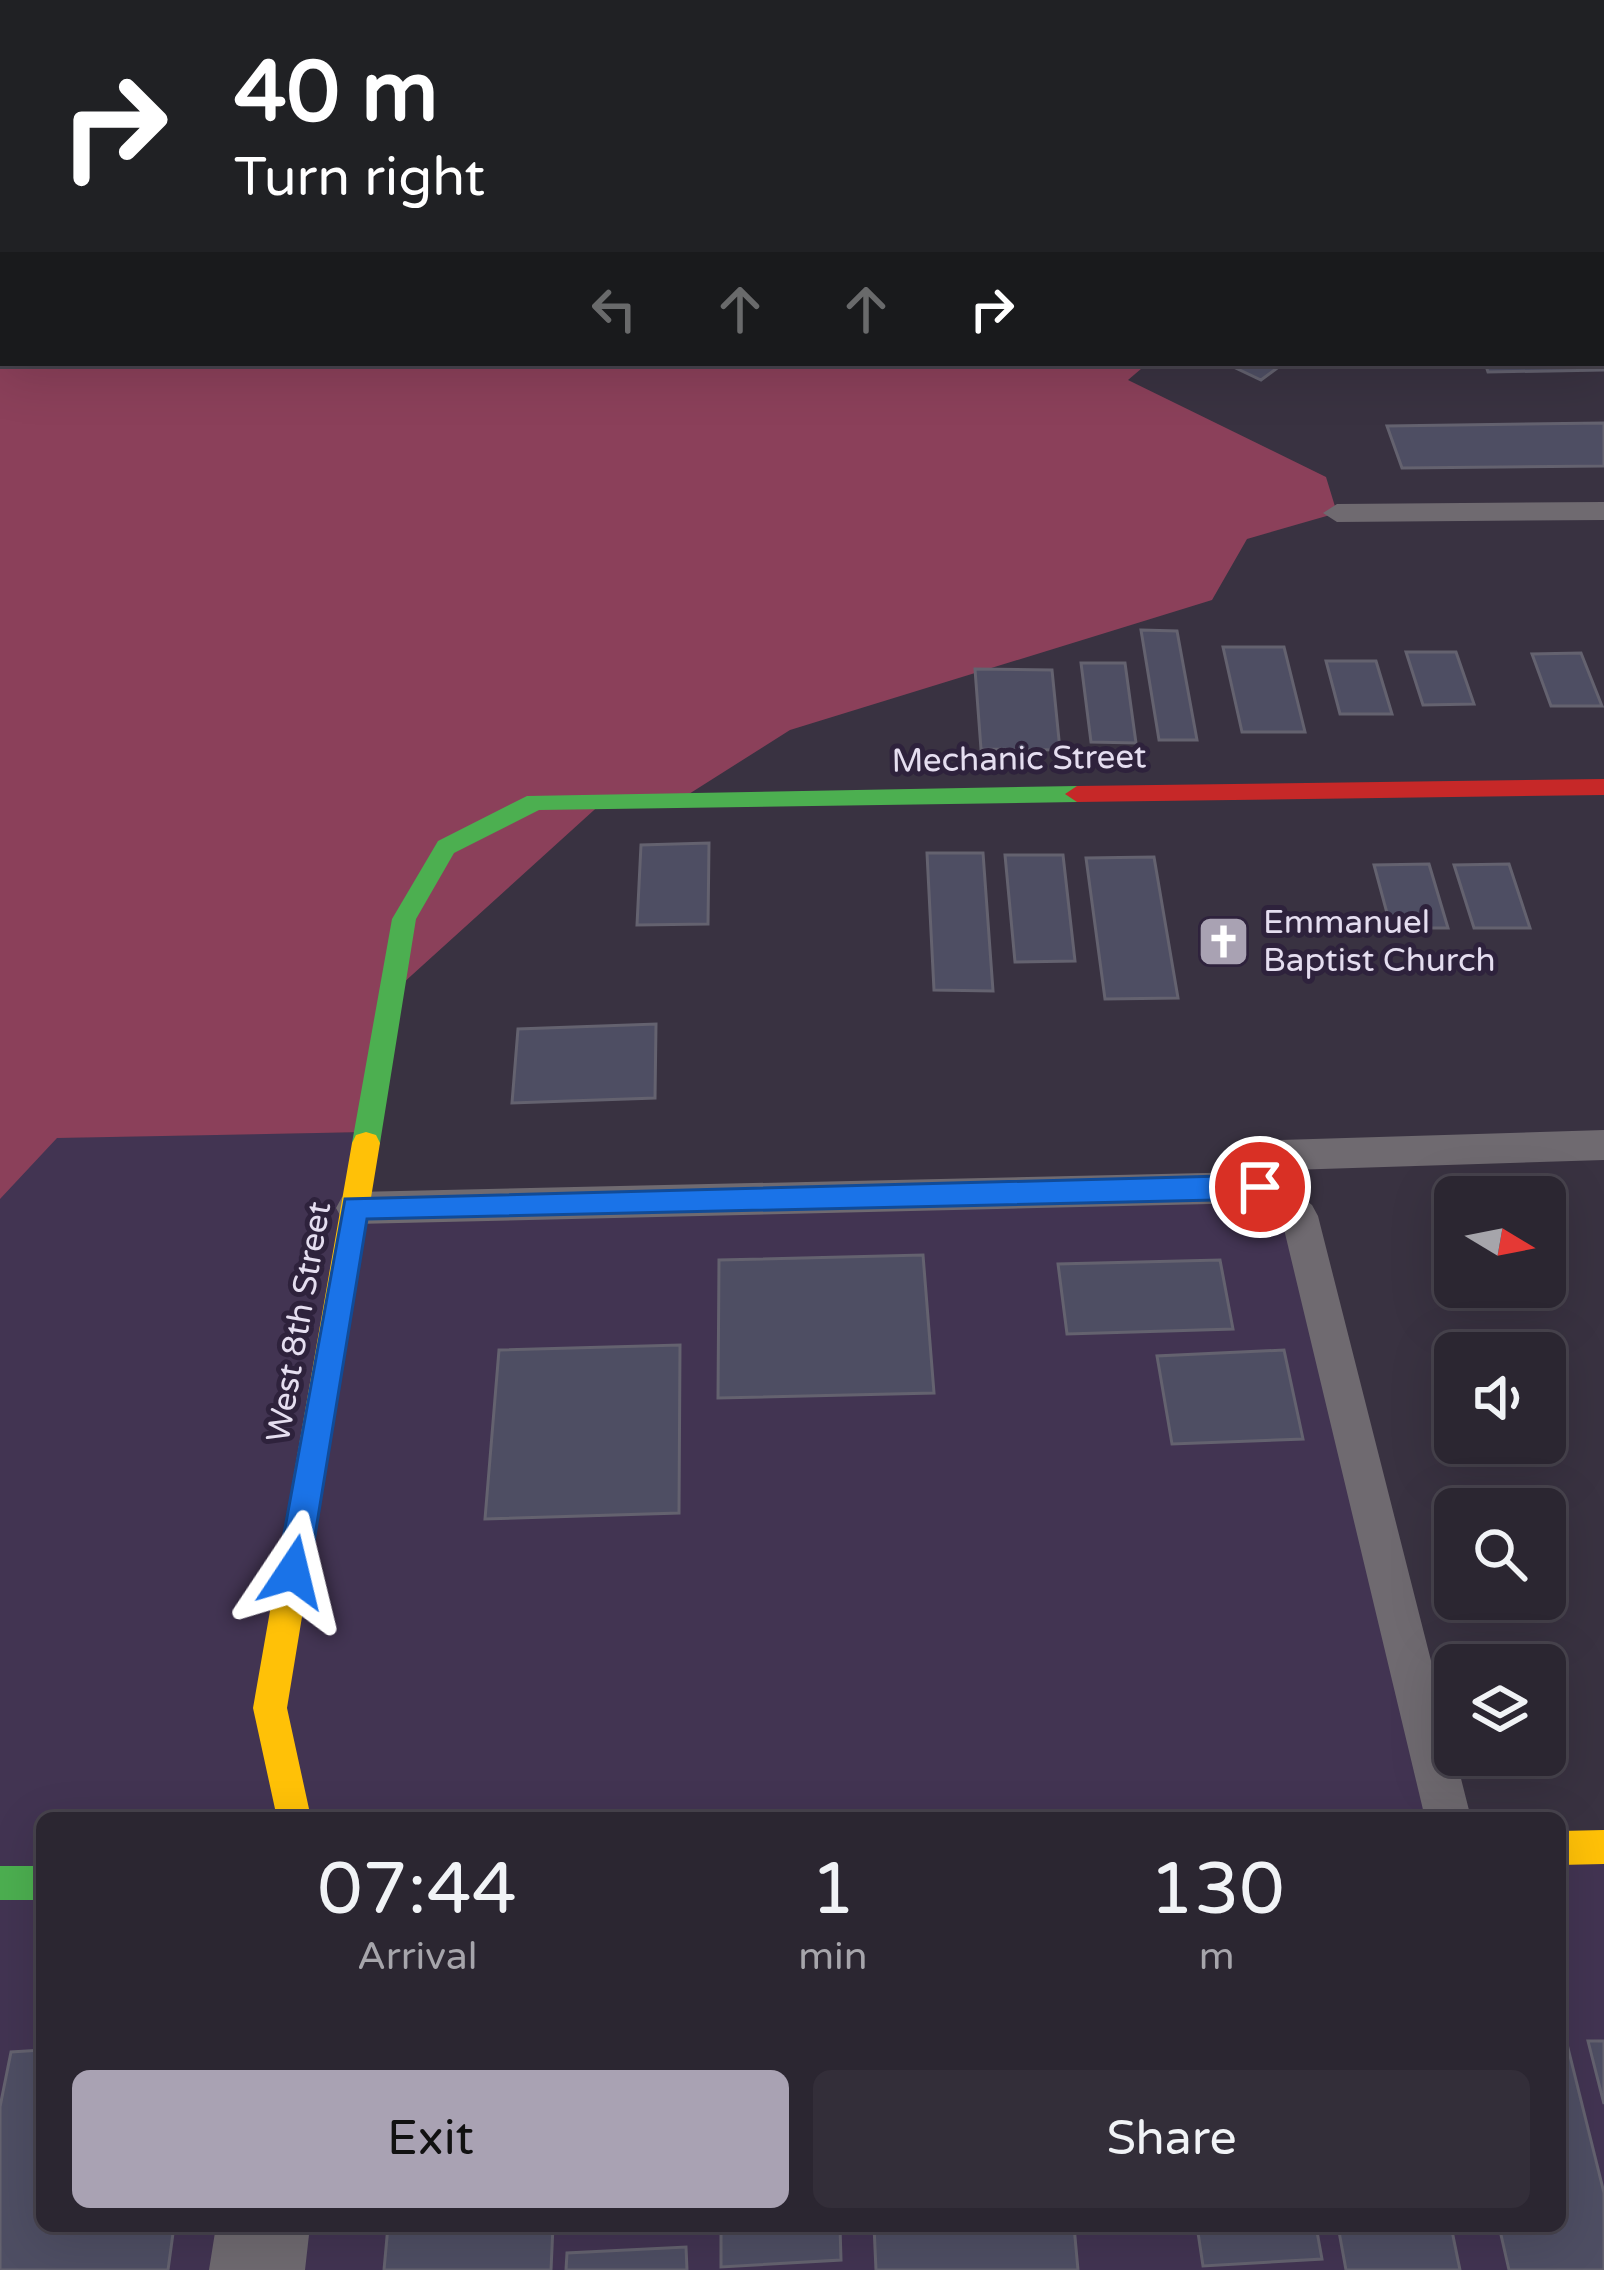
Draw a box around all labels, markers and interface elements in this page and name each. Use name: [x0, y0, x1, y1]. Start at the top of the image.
text: 40 m: [234, 43, 438, 144]
icon: right: [36, 48, 192, 204]
text: Turn right: [234, 145, 485, 210]
icon: left: [581, 276, 647, 342]
icon: ahead: [707, 276, 773, 342]
icon: ahead: [833, 276, 899, 342]
icon: right: [959, 276, 1025, 342]
street label: Mechanic Street: [891, 737, 1147, 781]
place label: Emmanuel Baptist Church: [1263, 903, 1496, 980]
church icon: Emmanuel Baptist Church: [1196, 913, 1252, 969]
pin: [1209, 1136, 1311, 1238]
icon: arrive: [1227, 1154, 1293, 1220]
north arrow: [1434, 1176, 1566, 1308]
map controls: [1434, 1176, 1566, 1776]
street label: West 8th Street: [259, 1199, 339, 1445]
button: sound: [1434, 1332, 1566, 1464]
button: search: [1434, 1488, 1566, 1620]
position arrow: [230, 1509, 356, 1635]
button: layers: [1434, 1644, 1566, 1776]
text: 07:44: [317, 1847, 517, 1934]
text: 1: [810, 1847, 856, 1934]
text: 130: [1149, 1847, 1285, 1934]
text: Arrival: [357, 1933, 477, 1980]
text: min: [798, 1933, 868, 1980]
text: m: [1199, 1933, 1235, 1980]
button: Exit: [72, 2070, 789, 2208]
button: Share: [813, 2070, 1530, 2208]

